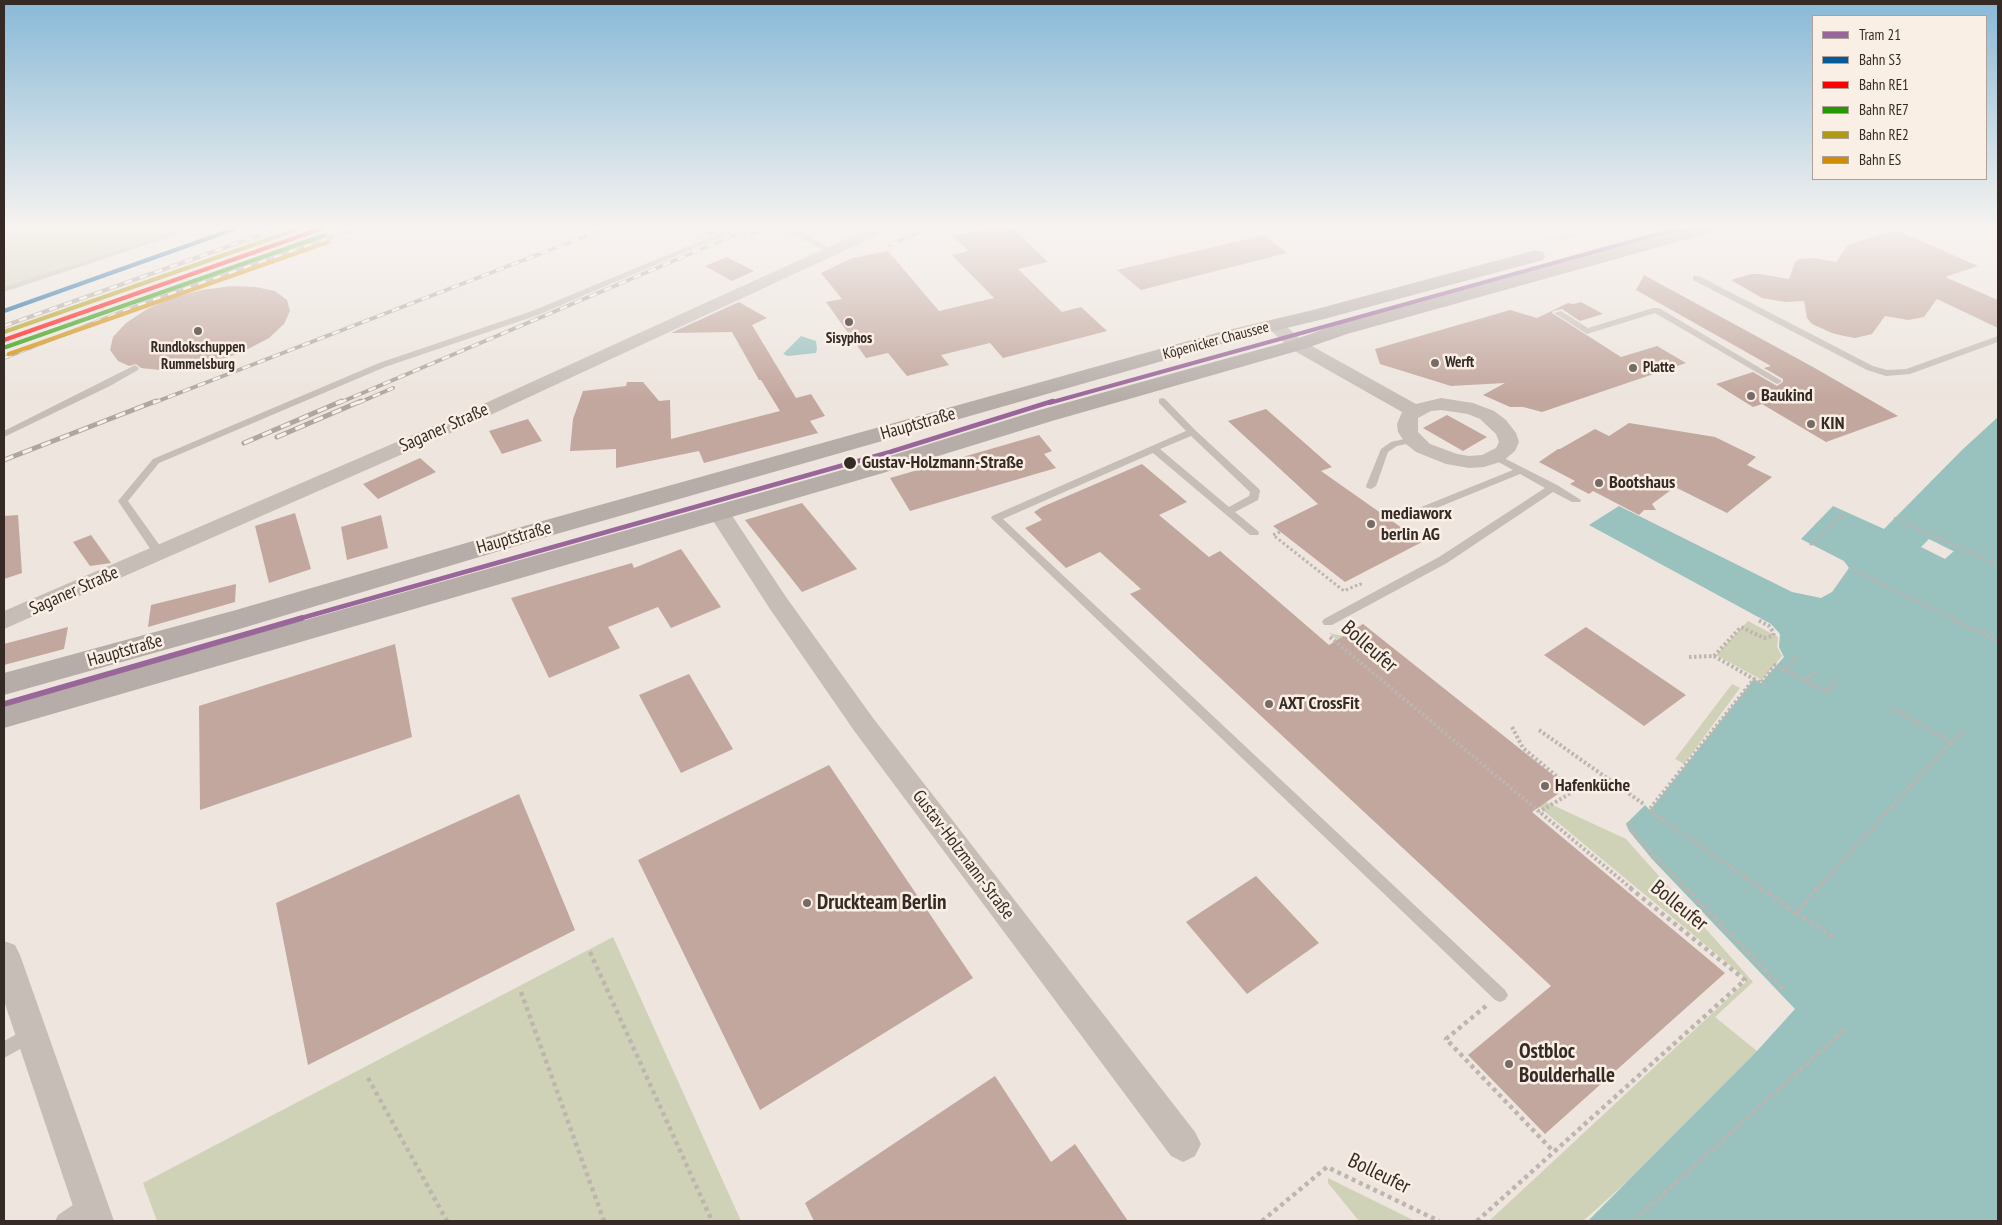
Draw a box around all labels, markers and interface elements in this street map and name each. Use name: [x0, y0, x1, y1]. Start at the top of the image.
legend: [1812, 15, 1987, 180]
text: Tram 21: [1859, 25, 1901, 44]
text: Bahn S3: [1859, 50, 1902, 69]
text: Bahn RE1: [1859, 75, 1909, 94]
text: Bahn RE7: [1859, 100, 1909, 119]
text: Bahn RE2: [1859, 125, 1909, 144]
text: Bahn ES: [1859, 150, 1901, 169]
marker: Sisyphos: [843, 316, 855, 328]
street label: Köpenicker Chaussee: [1161, 318, 1271, 364]
marker: Rundlokschuppen Rummelsburg: [192, 325, 204, 337]
place label: Sisyphos: [826, 330, 872, 348]
place label: Rundlokschuppen Rummelsburg: [151, 339, 245, 374]
place label: Werft: [1445, 354, 1474, 372]
marker: Werft: [1429, 357, 1441, 369]
place label: Platte: [1643, 359, 1675, 377]
marker: Platte: [1627, 362, 1639, 374]
place label: Baukind: [1761, 385, 1813, 407]
marker: Baukind: [1745, 390, 1757, 402]
street label: Saganer Straße: [396, 399, 492, 457]
street label: Hauptstraße: [878, 403, 958, 445]
place label: KIN: [1821, 413, 1844, 435]
marker: KIN: [1805, 418, 1817, 430]
place label: Gustav-Holzmann-Straße: [862, 452, 1023, 474]
marker: Gustav-Holzmann-Straße: [842, 455, 858, 471]
place label: Bootshaus: [1609, 472, 1675, 494]
marker: Bootshaus: [1593, 477, 1605, 489]
place label: mediaworx berlin AG: [1381, 503, 1452, 546]
street label: Hauptstraße: [474, 517, 554, 559]
marker: mediaworx berlin AG: [1365, 518, 1377, 530]
street label: Saganer Straße: [26, 562, 122, 620]
street label: Bolleufer: [1336, 616, 1402, 678]
street label: Hauptstraße: [85, 630, 165, 672]
place label: AXT CrossFit: [1279, 693, 1359, 715]
marker: AXT CrossFit: [1263, 698, 1275, 710]
place label: Hafenküche: [1555, 775, 1630, 797]
marker: Hafenküche: [1539, 780, 1551, 792]
street label: Gustav-Holzmann-Straße: [907, 786, 1019, 924]
street label: Bolleufer: [1645, 875, 1713, 937]
place label: Druckteam Berlin: [817, 890, 946, 916]
marker: Druckteam Berlin: [801, 897, 813, 909]
place label: Ostbloc Boulderhalle: [1519, 1039, 1615, 1089]
marker: Ostbloc Boulderhalle: [1503, 1058, 1515, 1070]
street label: Bolleufer: [1344, 1148, 1414, 1200]

